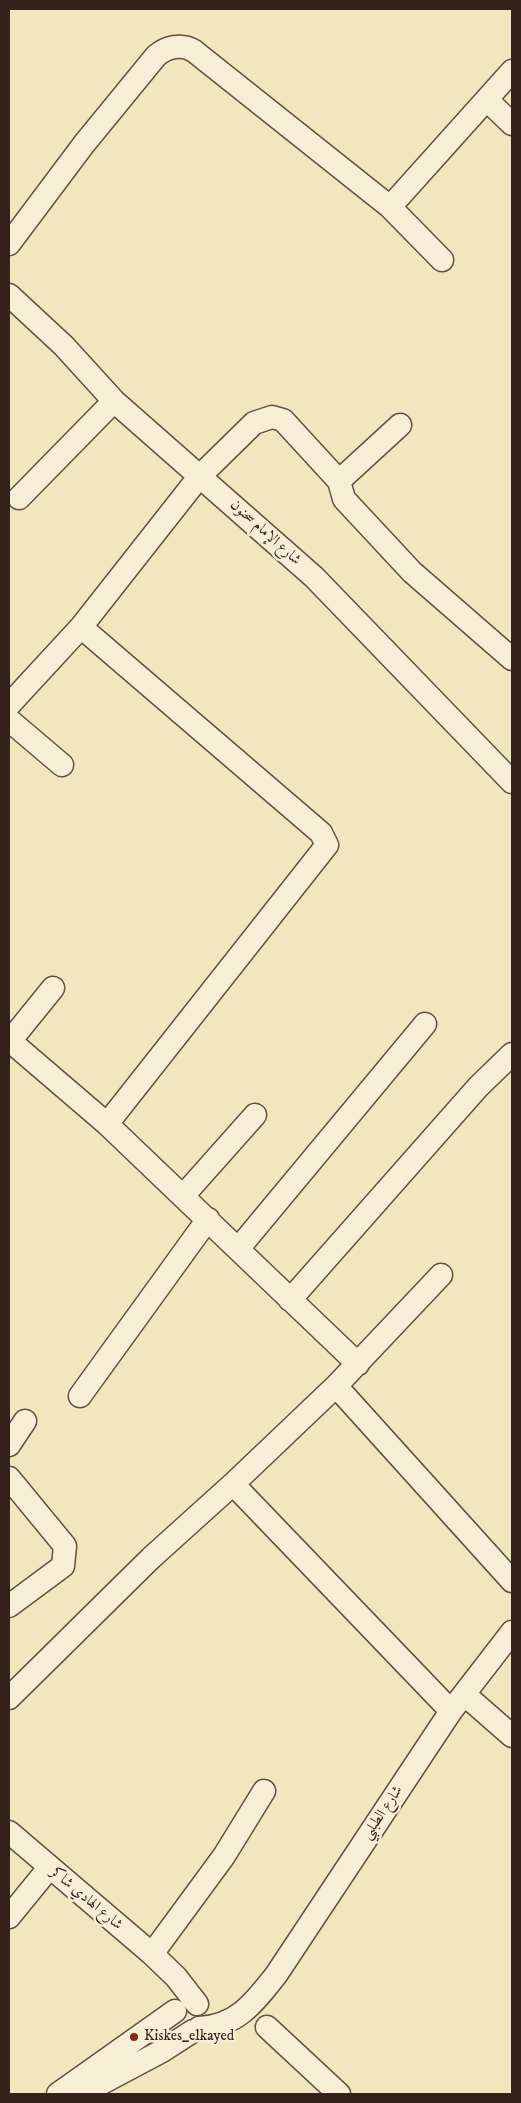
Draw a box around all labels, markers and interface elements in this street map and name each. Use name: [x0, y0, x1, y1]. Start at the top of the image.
street label: شارع الإمام سحنون: [226, 496, 304, 570]
street label: شارع الطبلبي: [359, 1783, 407, 1843]
street label: شارع الهادي شاكر: [46, 1864, 126, 1934]
place label: Kiskes_elkayed: [144, 2028, 234, 2046]
marker: Kiskes_elkayed: [128, 2031, 140, 2043]

